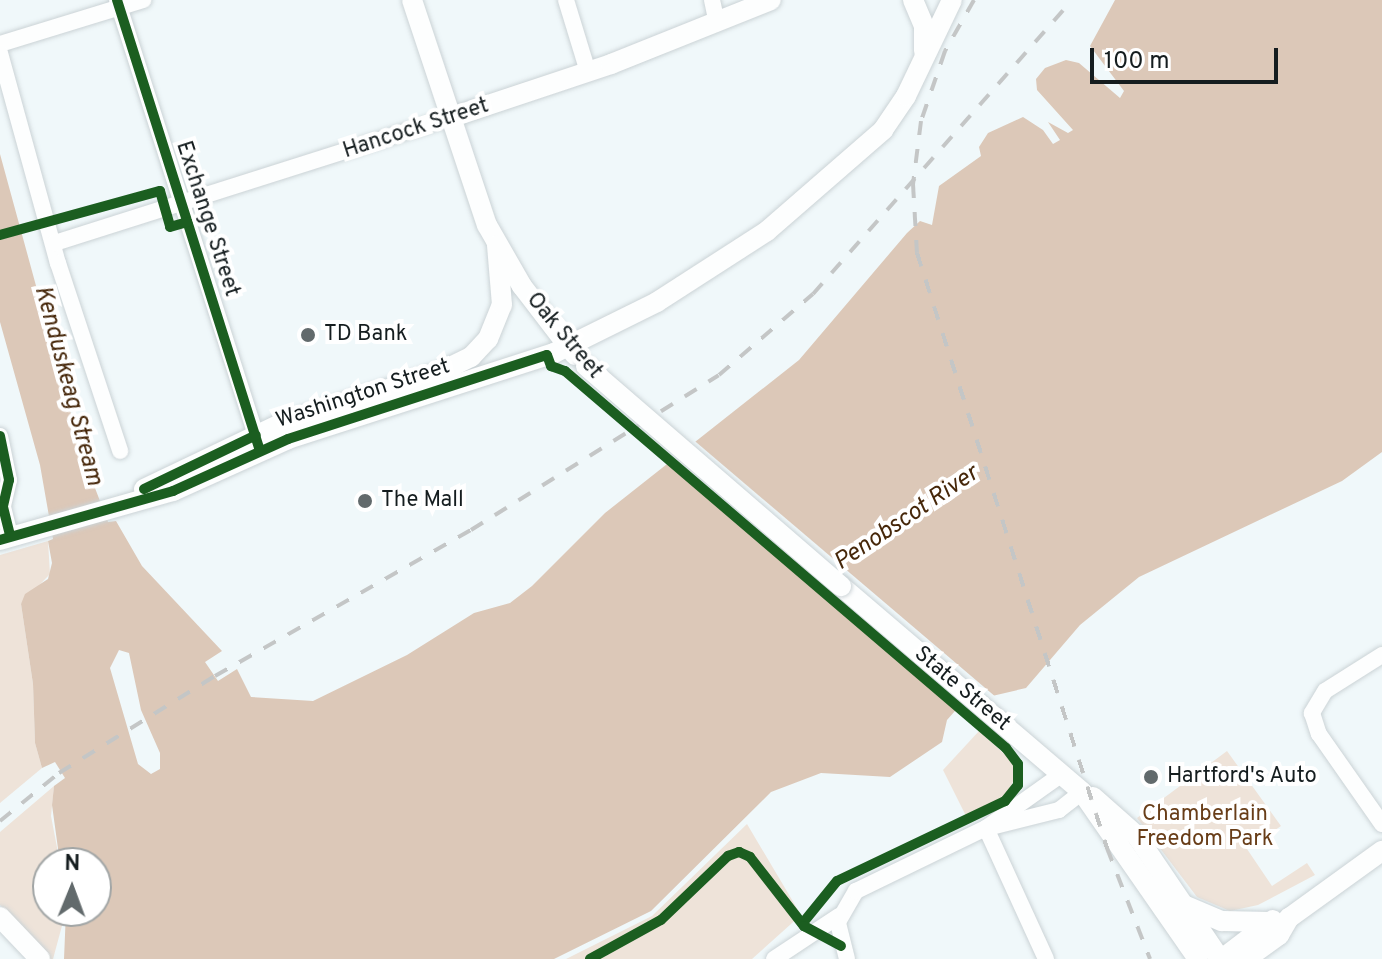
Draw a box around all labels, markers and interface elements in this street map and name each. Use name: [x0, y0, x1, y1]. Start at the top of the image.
scale bar: [1094, 32, 1282, 82]
text: 100 m: [1104, 47, 1170, 77]
street label: Hancock Street: [340, 93, 492, 165]
street label: Exchange Street: [169, 138, 245, 300]
water label: Kenduskeag Stream: [26, 283, 108, 489]
street label: Oak Street: [520, 287, 608, 385]
place label: TD Bank: [324, 322, 407, 348]
marker: TD Bank: [299, 326, 317, 344]
street label: Washington Street: [273, 353, 453, 435]
water label: Penobscot River: [829, 460, 985, 578]
place label: The Mall: [381, 488, 464, 514]
marker: The Mall: [356, 492, 374, 510]
street label: State Street: [908, 641, 1016, 737]
place label: Hartford's Auto: [1167, 764, 1318, 790]
marker: Hartford's Auto: [1142, 768, 1160, 786]
park label: Chamberlain Freedom Park: [1137, 801, 1273, 852]
north arrow: [32, 847, 112, 927]
text: N: [64, 851, 81, 878]

